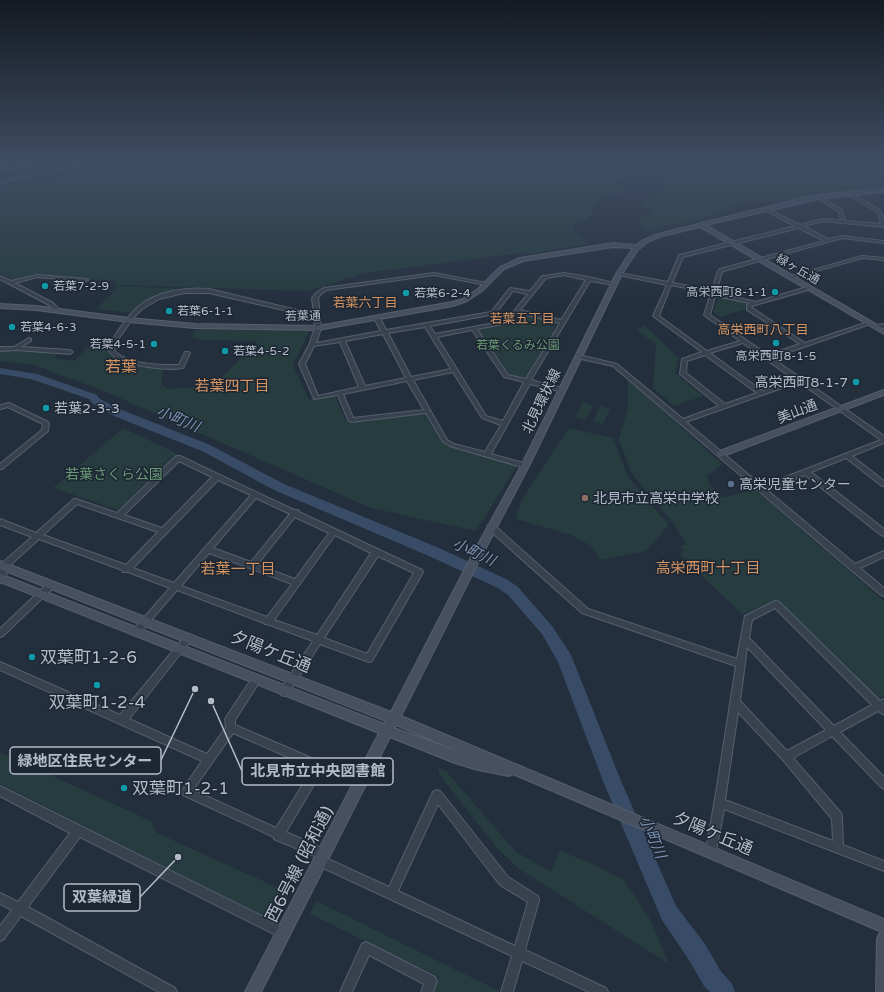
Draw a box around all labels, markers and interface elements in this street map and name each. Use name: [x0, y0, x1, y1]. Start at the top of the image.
street label: 緑ヶ丘通: [774, 251, 822, 287]
place label: 若葉7-2-9: [53, 279, 109, 293]
marker: 若葉7-2-9: [40, 281, 50, 291]
place label: 高栄西町8-1-1: [687, 285, 767, 299]
place label: 若葉6-2-4: [414, 286, 471, 300]
marker: 高栄西町8-1-1: [770, 287, 780, 297]
marker: 若葉6-2-4: [401, 288, 411, 298]
district label: 若葉六丁目: [332, 295, 398, 311]
place label: 若葉6-1-1: [177, 304, 233, 318]
marker: 若葉6-1-1: [164, 306, 174, 316]
street label: 若葉通: [285, 309, 321, 323]
district label: 若葉五丁目: [489, 311, 555, 327]
place label: 若葉4-6-3: [20, 320, 77, 334]
marker: 若葉4-6-3: [7, 322, 17, 332]
district label: 高栄西町八丁目: [717, 322, 809, 338]
place label: 若葉4-5-1: [89, 337, 146, 351]
park label: 若葉くるみ公園: [476, 338, 560, 352]
marker: 高栄西町8-1-5: [771, 338, 781, 348]
marker: 若葉4-5-1: [149, 339, 159, 349]
place label: 若葉4-5-2: [233, 344, 290, 358]
marker: 若葉4-5-2: [220, 346, 230, 356]
place label: 高栄西町8-1-5: [736, 349, 816, 363]
district label: 若葉: [105, 357, 137, 377]
street label: 北見環状線: [518, 366, 564, 436]
place label: 高栄西町8-1-7: [754, 374, 848, 391]
district label: 若葉四丁目: [194, 377, 270, 395]
marker: 高栄西町8-1-7: [851, 377, 861, 387]
street label: 美山通: [775, 396, 820, 427]
place label: 若葉2-3-3: [54, 400, 120, 417]
water label: 小町川: [154, 402, 204, 437]
marker: 若葉2-3-3: [41, 403, 51, 413]
park label: 若葉さくら公園: [65, 466, 163, 483]
place label: 高栄児童センター: [739, 476, 851, 493]
marker: 高栄児童センター: [726, 479, 736, 489]
place label: 北見市立高栄中学校: [593, 490, 719, 507]
marker: 北見市立高栄中学校: [580, 493, 590, 503]
water label: 小町川: [450, 534, 500, 571]
district label: 高栄西町十丁目: [655, 559, 761, 577]
district label: 若葉一丁目: [200, 560, 276, 578]
street label: 夕陽ケ丘通: [227, 626, 314, 677]
place label: 双葉町1-2-6: [40, 647, 137, 668]
marker: 双葉町1-2-6: [27, 652, 37, 662]
marker: 双葉町1-2-4: [92, 680, 102, 690]
place label: 双葉町1-2-4: [48, 692, 146, 713]
callout: 緑地区住民センター: [10, 747, 161, 774]
text: 緑地区住民センター: [17, 752, 153, 770]
callout: 北見市立中央図書館: [242, 758, 393, 785]
text: 北見市立中央図書館: [250, 762, 386, 780]
place label: 双葉町1-2-1: [132, 778, 229, 799]
marker: 双葉町1-2-1: [119, 783, 129, 793]
street label: 西6号線 (昭和通): [261, 803, 338, 926]
street label: 夕陽ケ丘通: [670, 807, 756, 860]
water label: 小町川: [636, 813, 671, 863]
callout: 双葉緑道: [64, 884, 140, 911]
text: 双葉緑道: [72, 888, 132, 906]

